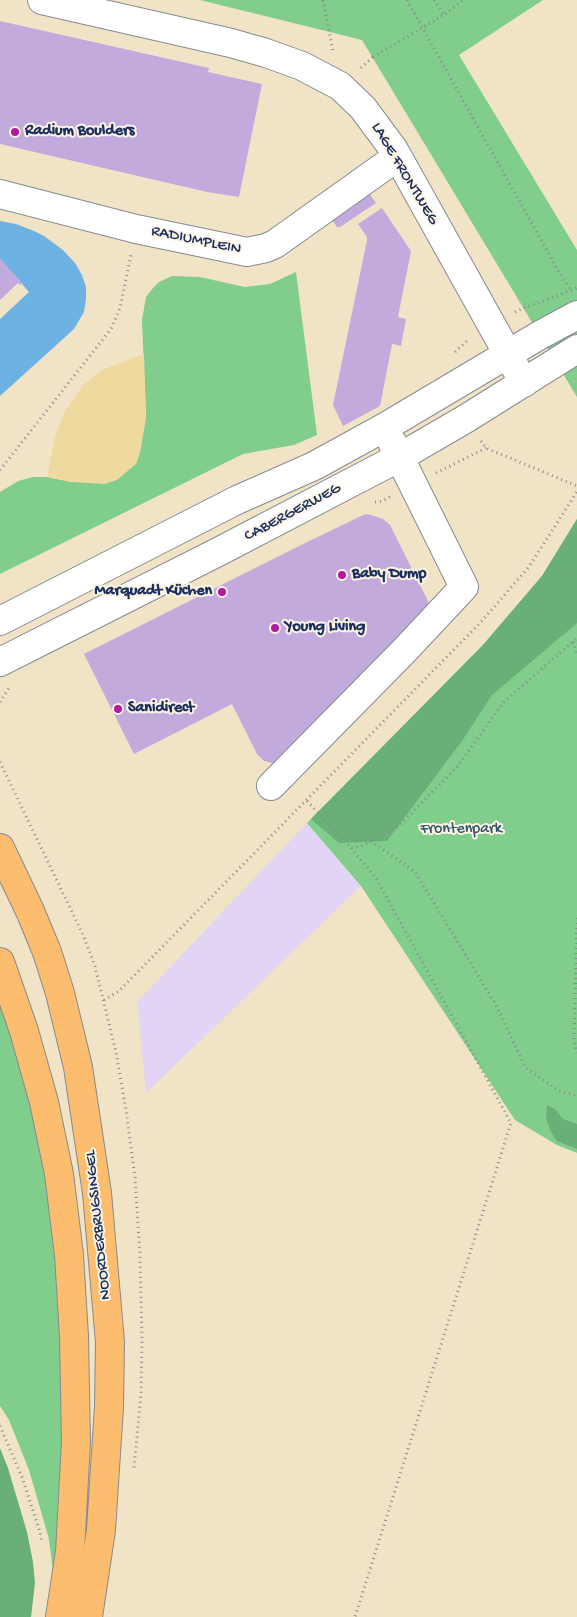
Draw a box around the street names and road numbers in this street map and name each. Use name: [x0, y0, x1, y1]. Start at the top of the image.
street label: LAGE FRONTWEG: [366, 120, 442, 228]
street label: RADIUMPLEIN: [149, 222, 243, 260]
street label: CABERGERWEG: [241, 479, 345, 547]
street label: NOORDERBRUGSINGEL: [82, 1149, 116, 1301]

